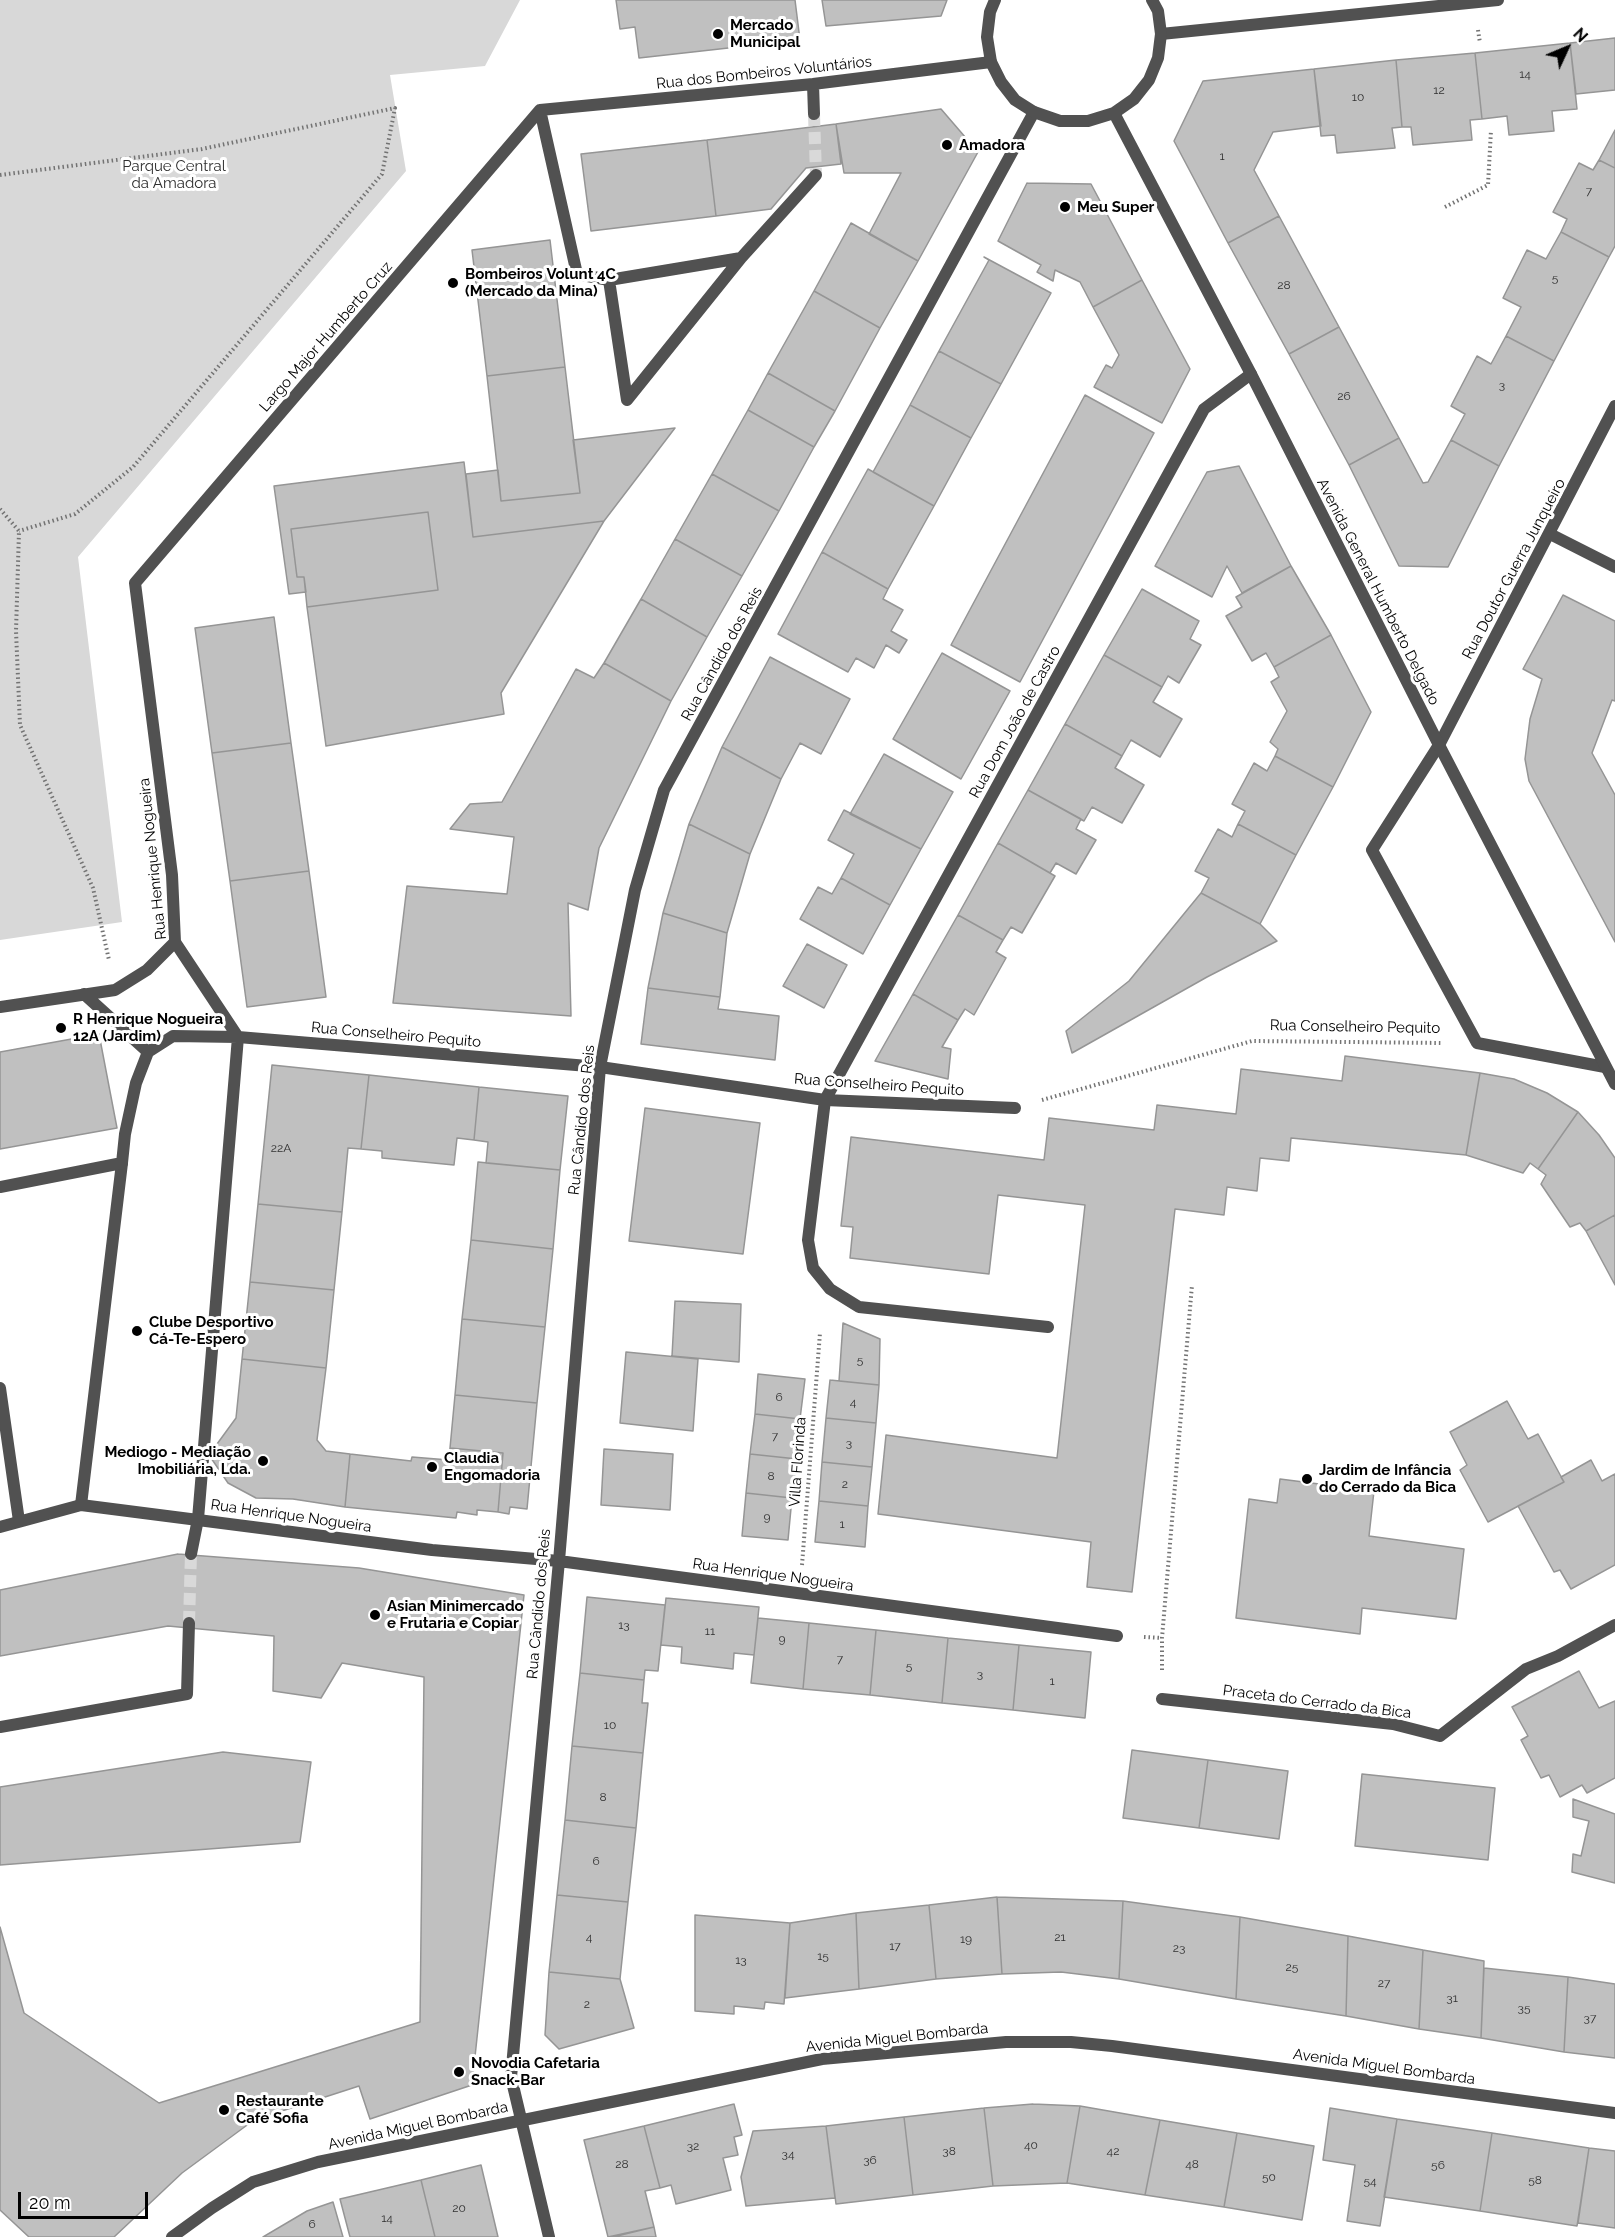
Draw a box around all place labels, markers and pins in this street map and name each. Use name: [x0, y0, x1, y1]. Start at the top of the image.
place label: Mercado Municipal: [730, 16, 800, 51]
marker: Mercado Municipal: [711, 27, 725, 41]
place label: Amadora: [959, 136, 1025, 154]
marker: Amadora: [940, 138, 954, 152]
place label: Meu Super: [1077, 198, 1154, 216]
marker: Meu Super: [1058, 200, 1072, 214]
place label: Bombeiros Volunt 4C (Mercado da Mina): [465, 265, 616, 300]
marker: Bombeiros Volunt 4C (Mercado da Mina): [446, 276, 460, 290]
place label: R Henrique Nogueira 12A (Jardim): [73, 1010, 223, 1045]
marker: R Henrique Nogueira 12A (Jardim): [54, 1021, 68, 1035]
place label: Clube Desportivo Cá-Te-Espero: [149, 1313, 274, 1348]
marker: Clube Desportivo Cá-Te-Espero: [130, 1324, 144, 1338]
place label: Mediogo - Mediação Imobiliária, Lda.: [104, 1443, 251, 1478]
place label: Claudia Engomadoria: [444, 1449, 540, 1484]
marker: Mediogo - Mediação Imobiliária, Lda.: [256, 1454, 270, 1468]
marker: Claudia Engomadoria: [425, 1460, 439, 1474]
place label: Jardim de Infância do Cerrado da Bica: [1319, 1461, 1456, 1496]
marker: Jardim de Infância do Cerrado da Bica: [1300, 1472, 1314, 1486]
place label: Asian Minimercado e Frutaria e Copiar: [387, 1597, 524, 1632]
marker: Asian Minimercado e Frutaria e Copiar: [368, 1608, 382, 1622]
place label: Novodia Cafetaria Snack-Bar: [471, 2054, 600, 2089]
marker: Novodia Cafetaria Snack-Bar: [452, 2065, 466, 2079]
place label: Restaurante Café Sofia: [236, 2092, 324, 2127]
marker: Restaurante Café Sofia: [217, 2103, 231, 2117]

